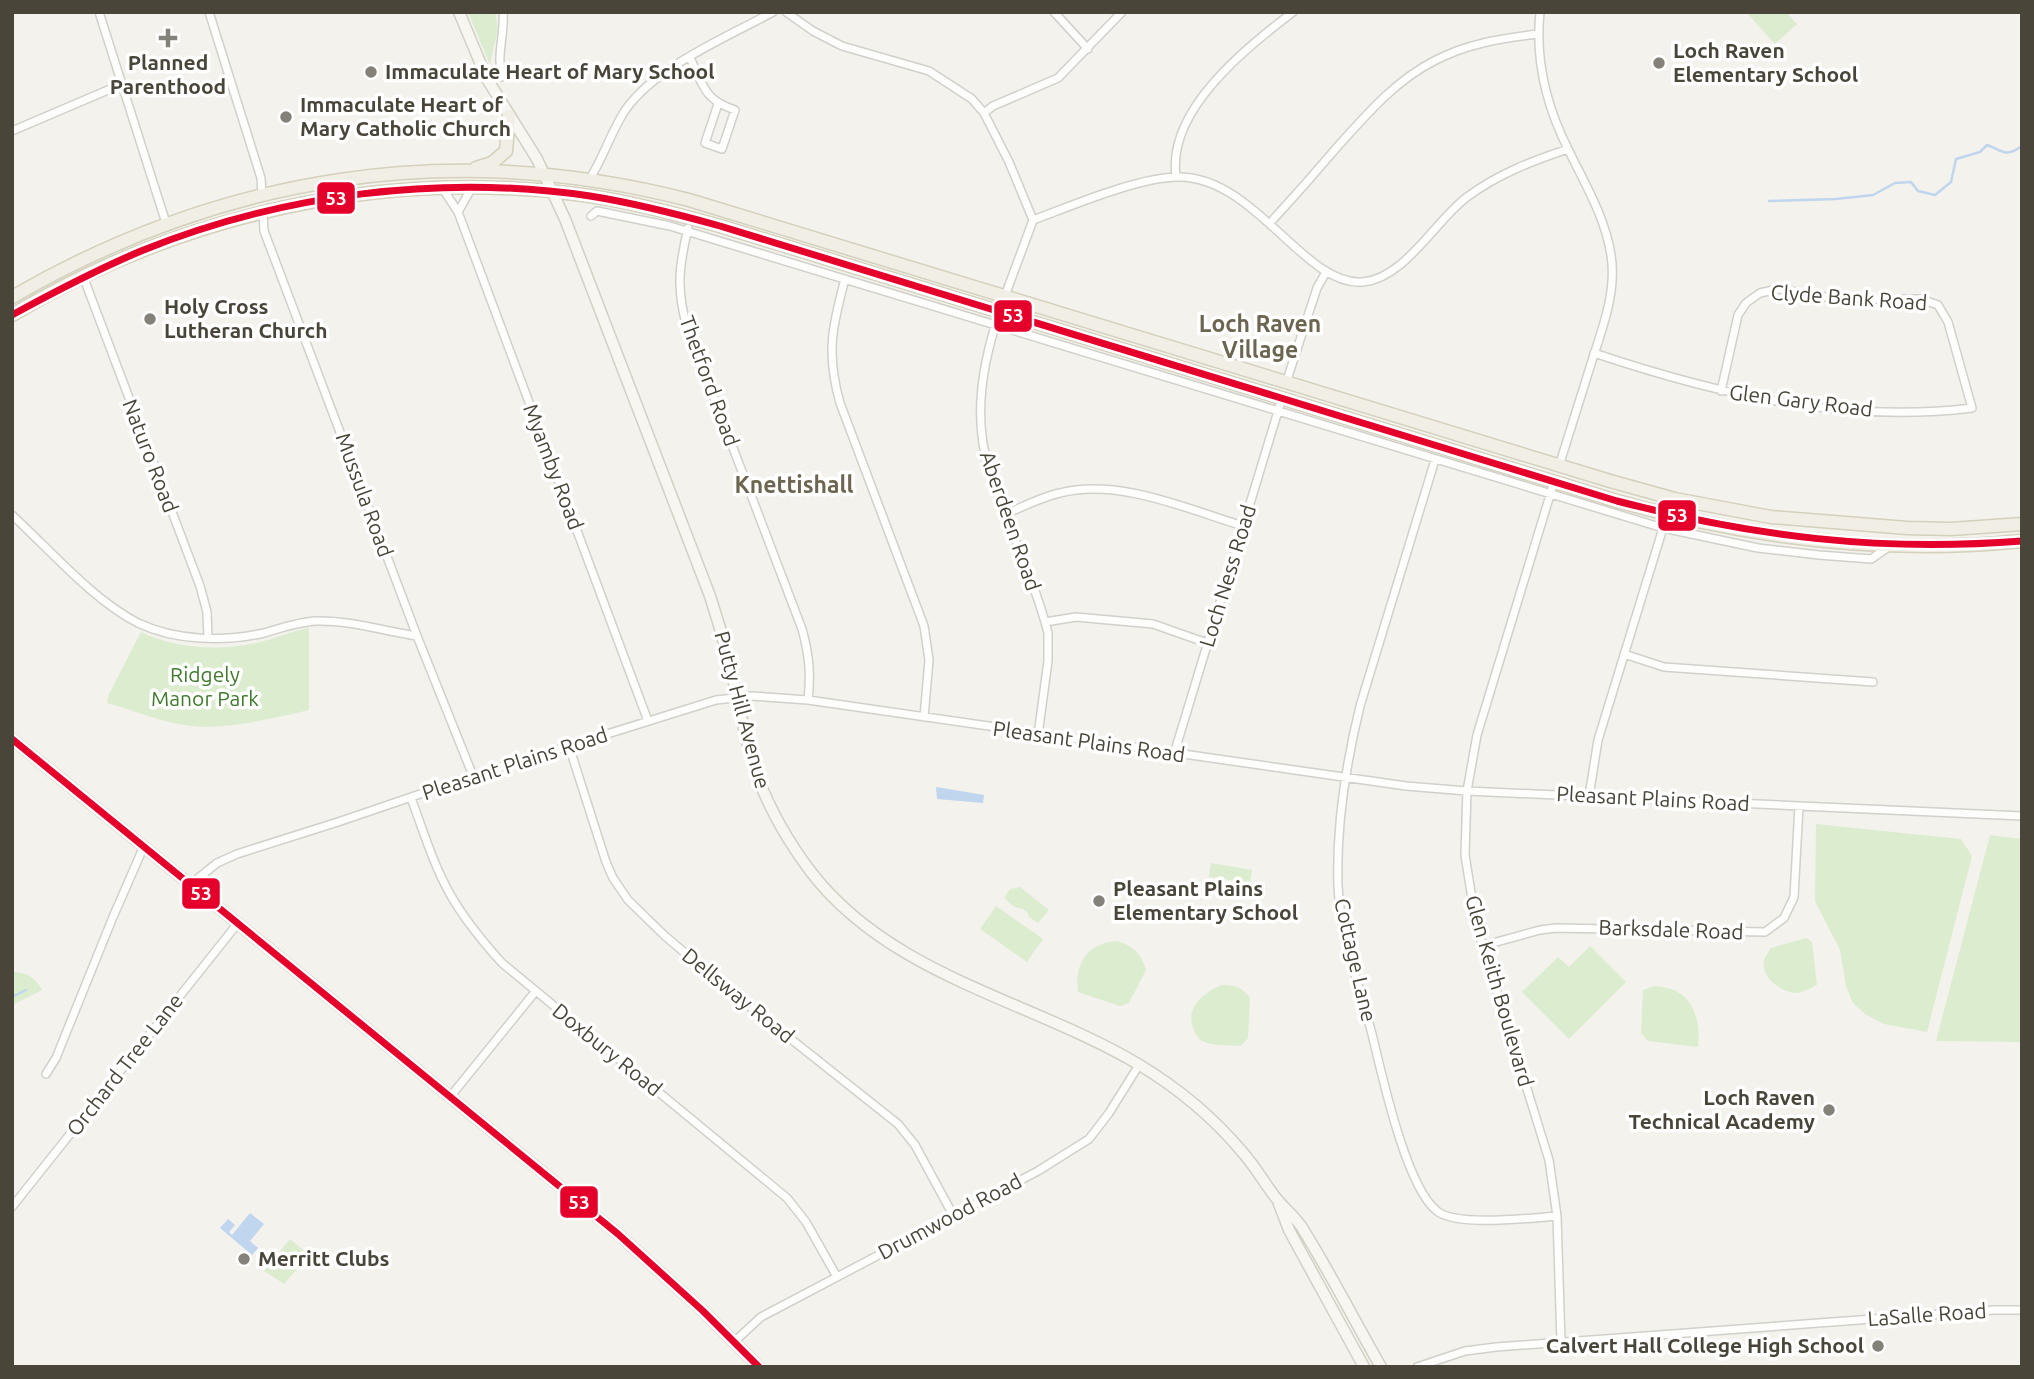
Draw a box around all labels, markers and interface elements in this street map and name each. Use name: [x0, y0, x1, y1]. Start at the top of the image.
marker: Planned Parenthood: [158, 28, 178, 48]
place label: Loch Raven Elementary School: [1673, 38, 1858, 86]
place label: Planned Parenthood: [110, 50, 226, 98]
marker: Loch Raven Elementary School: [1651, 55, 1667, 71]
place label: Immaculate Heart of Mary School: [385, 59, 715, 83]
marker: Immaculate Heart of Mary School: [363, 64, 379, 80]
place label: Immaculate Heart of Mary Catholic Church: [300, 92, 511, 140]
marker: Immaculate Heart of Mary Catholic Church: [278, 109, 294, 125]
line badge: 53: [316, 181, 356, 215]
text: 53: [325, 187, 347, 209]
street label: Clyde Bank Road: [1770, 280, 1928, 314]
place label: Holy Cross Lutheran Church: [164, 294, 327, 342]
line badge: 53: [993, 299, 1033, 333]
text: 53: [1002, 304, 1024, 326]
marker: Holy Cross Lutheran Church: [142, 311, 158, 327]
district label: Loch Raven Village: [1199, 311, 1321, 362]
street label: Thetford Road: [675, 312, 745, 449]
street label: Glen Gary Road: [1728, 379, 1874, 421]
street label: Naturo Road: [118, 396, 184, 516]
street label: Myamby Road: [519, 400, 589, 533]
street label: Mussula Road: [331, 429, 398, 560]
street label: Aberdeen Road: [976, 448, 1046, 594]
district label: Knettishall: [735, 472, 854, 497]
line badge: 53: [1657, 499, 1697, 532]
street label: Loch Ness Road: [1194, 502, 1260, 650]
text: 53: [1666, 504, 1688, 526]
street label: Putty Hill Avenue: [710, 628, 776, 791]
park label: Ridgely Manor Park: [151, 662, 259, 710]
street label: Pleasant Plains Road: [992, 716, 1187, 766]
street label: Pleasant Plains Road: [419, 722, 611, 804]
street label: Pleasant Plains Road: [1556, 781, 1750, 815]
place label: Pleasant Plains Elementary School: [1113, 876, 1298, 924]
line badge: 53: [181, 877, 221, 910]
text: 53: [190, 882, 212, 904]
street label: Glen Keith Boulevard: [1461, 892, 1539, 1089]
marker: Pleasant Plains Elementary School: [1091, 893, 1107, 909]
street label: Cottage Lane: [1330, 896, 1382, 1024]
street label: Barksdale Road: [1598, 914, 1744, 944]
street label: Dellsway Road: [678, 943, 799, 1048]
street label: Orchard Tree Lane: [61, 989, 187, 1140]
street label: Doxbury Road: [548, 998, 667, 1101]
place label: Loch Raven Technical Academy: [1629, 1085, 1815, 1133]
marker: Loch Raven Technical Academy: [1821, 1102, 1837, 1118]
street label: Drumwood Road: [874, 1168, 1025, 1264]
line badge: 53: [559, 1185, 599, 1219]
text: 53: [568, 1191, 590, 1213]
place label: Merritt Clubs: [258, 1246, 390, 1270]
marker: Merritt Clubs: [236, 1251, 252, 1267]
street label: LaSalle Road: [1867, 1298, 1987, 1330]
place label: Calvert Hall College High School: [1546, 1333, 1864, 1357]
marker: Calvert Hall College High School: [1870, 1338, 1886, 1354]

